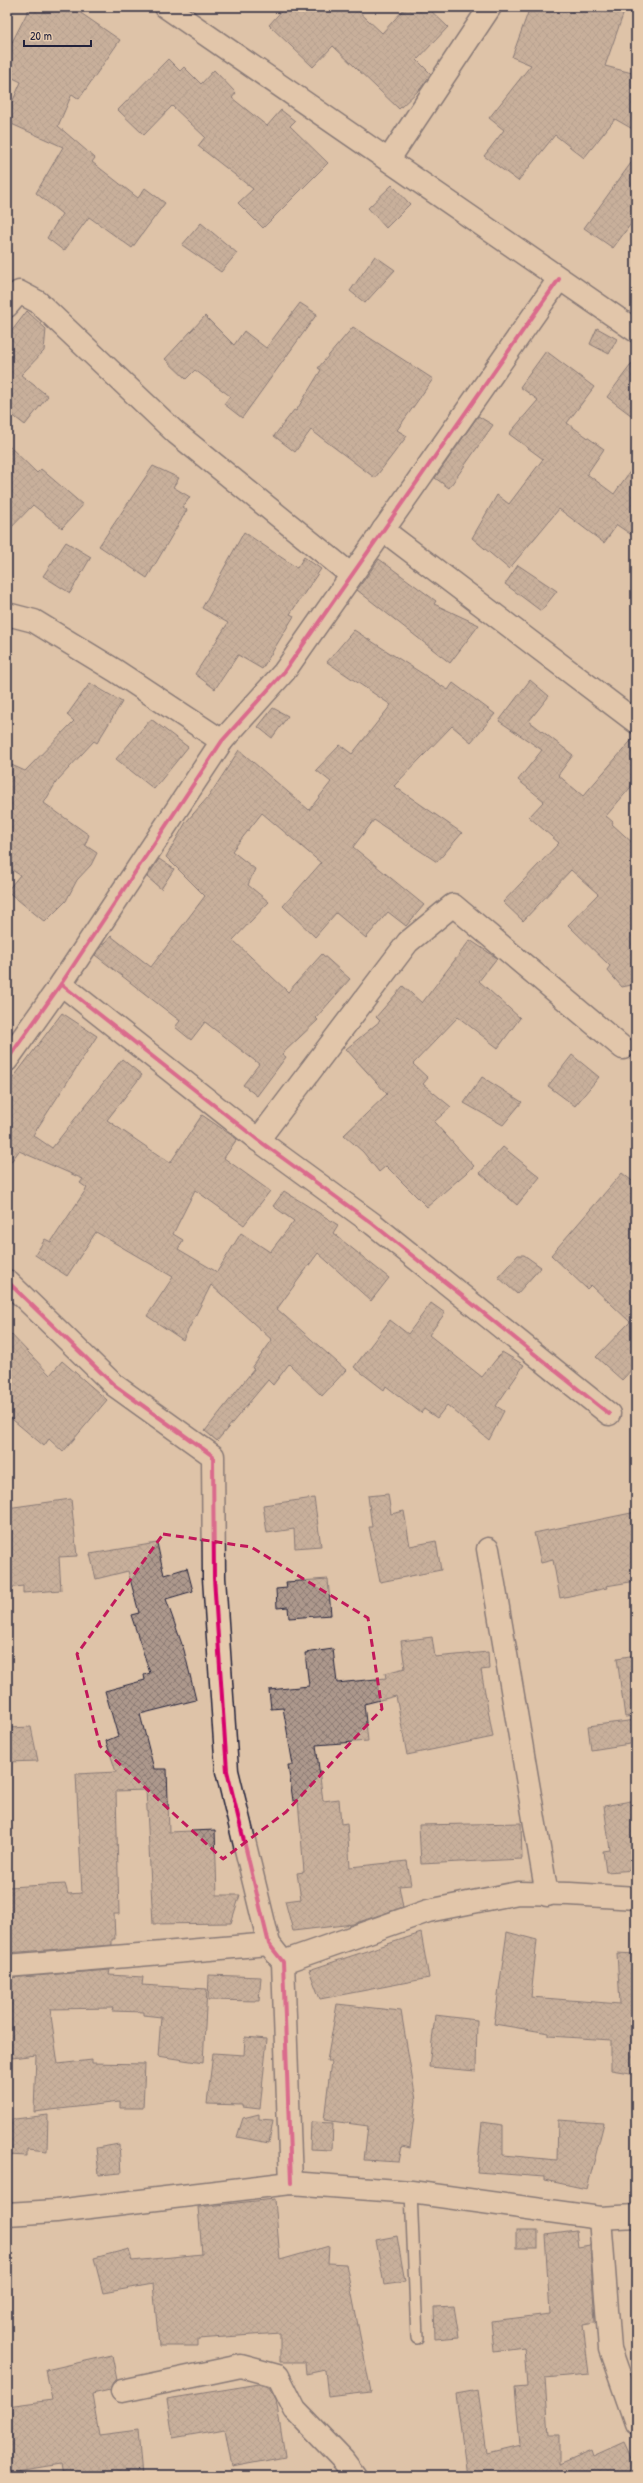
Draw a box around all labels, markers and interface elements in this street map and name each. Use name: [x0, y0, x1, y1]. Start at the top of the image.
scale bar: [24, 22, 91, 48]
text: 20 m: [30, 27, 52, 44]

